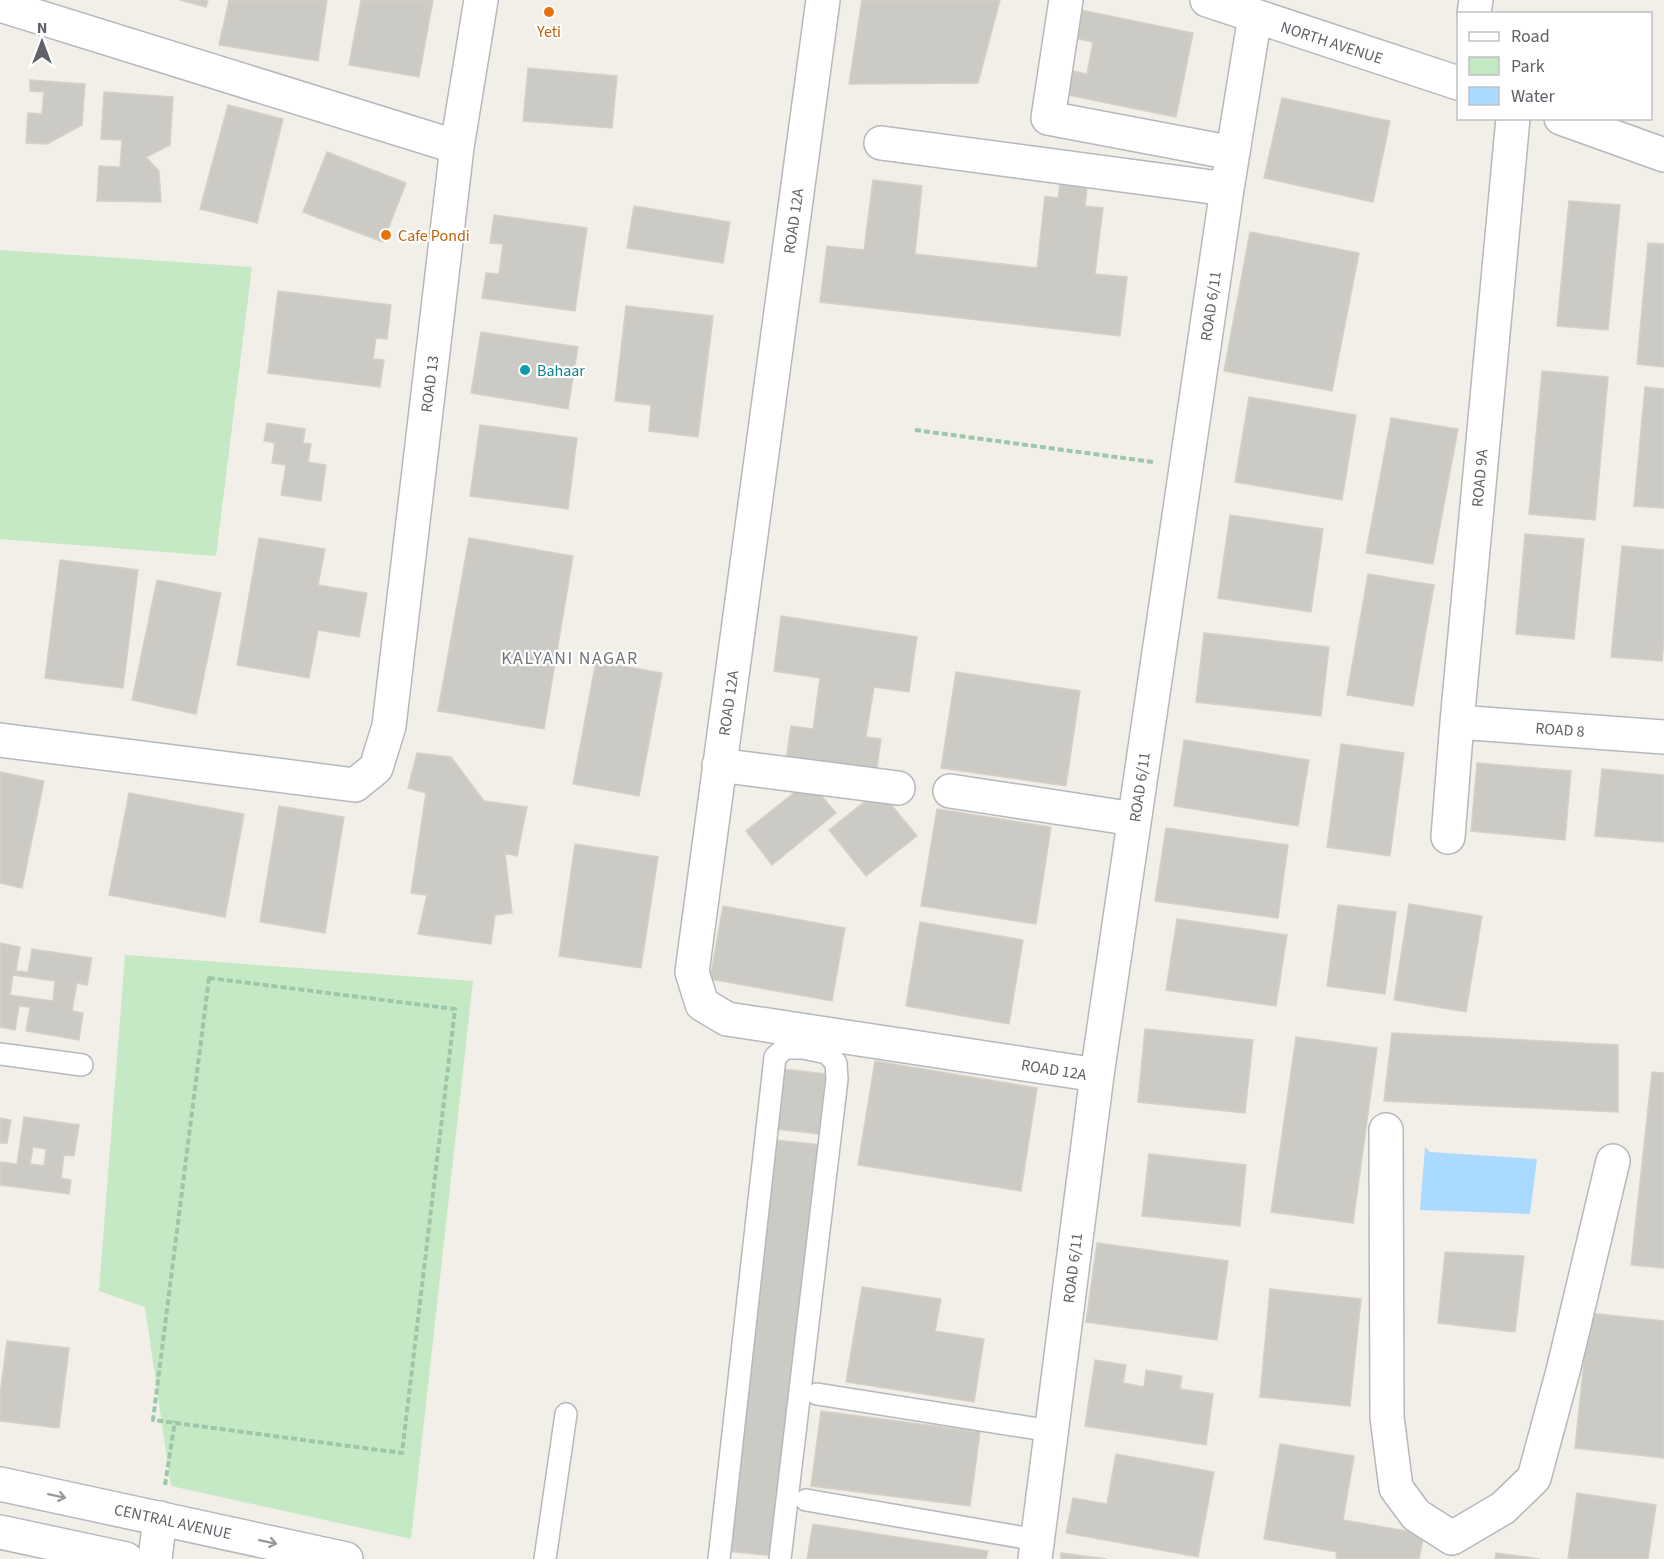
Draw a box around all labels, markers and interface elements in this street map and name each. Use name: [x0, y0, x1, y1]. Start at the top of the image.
marker: Yeti: [542, 5, 556, 19]
north arrow: [12, 12, 72, 72]
legend: [1457, 12, 1652, 120]
street label: NORTH AVENUE: [1278, 16, 1386, 70]
text: N: [37, 17, 47, 39]
place label: Yeti: [536, 21, 561, 43]
text: Road: [1511, 24, 1550, 49]
text: Park: [1511, 54, 1545, 79]
text: Water: [1511, 84, 1555, 109]
street label: ROAD 12A: [779, 187, 810, 255]
place label: Cafe Pondi: [398, 225, 470, 247]
marker: Cafe Pondi: [379, 228, 393, 242]
street label: ROAD 6/11: [1195, 270, 1227, 343]
street label: ROAD 13: [416, 354, 444, 414]
place label: Bahaar: [537, 360, 585, 382]
marker: Bahaar: [518, 363, 532, 377]
street label: ROAD 9A: [1467, 448, 1494, 508]
district label: KALYANI NAGAR: [501, 646, 639, 671]
street label: ROAD 12A: [714, 669, 745, 737]
street label: ROAD 8: [1535, 717, 1585, 743]
street label: ROAD 6/11: [1124, 751, 1156, 824]
street label: ROAD 12A: [1020, 1054, 1088, 1086]
street label: ROAD 6/11: [1058, 1232, 1088, 1305]
one-way arrow: [47, 1491, 66, 1502]
street label: CENTRAL AVENUE: [112, 1499, 234, 1545]
one-way arrow: [258, 1537, 278, 1548]

